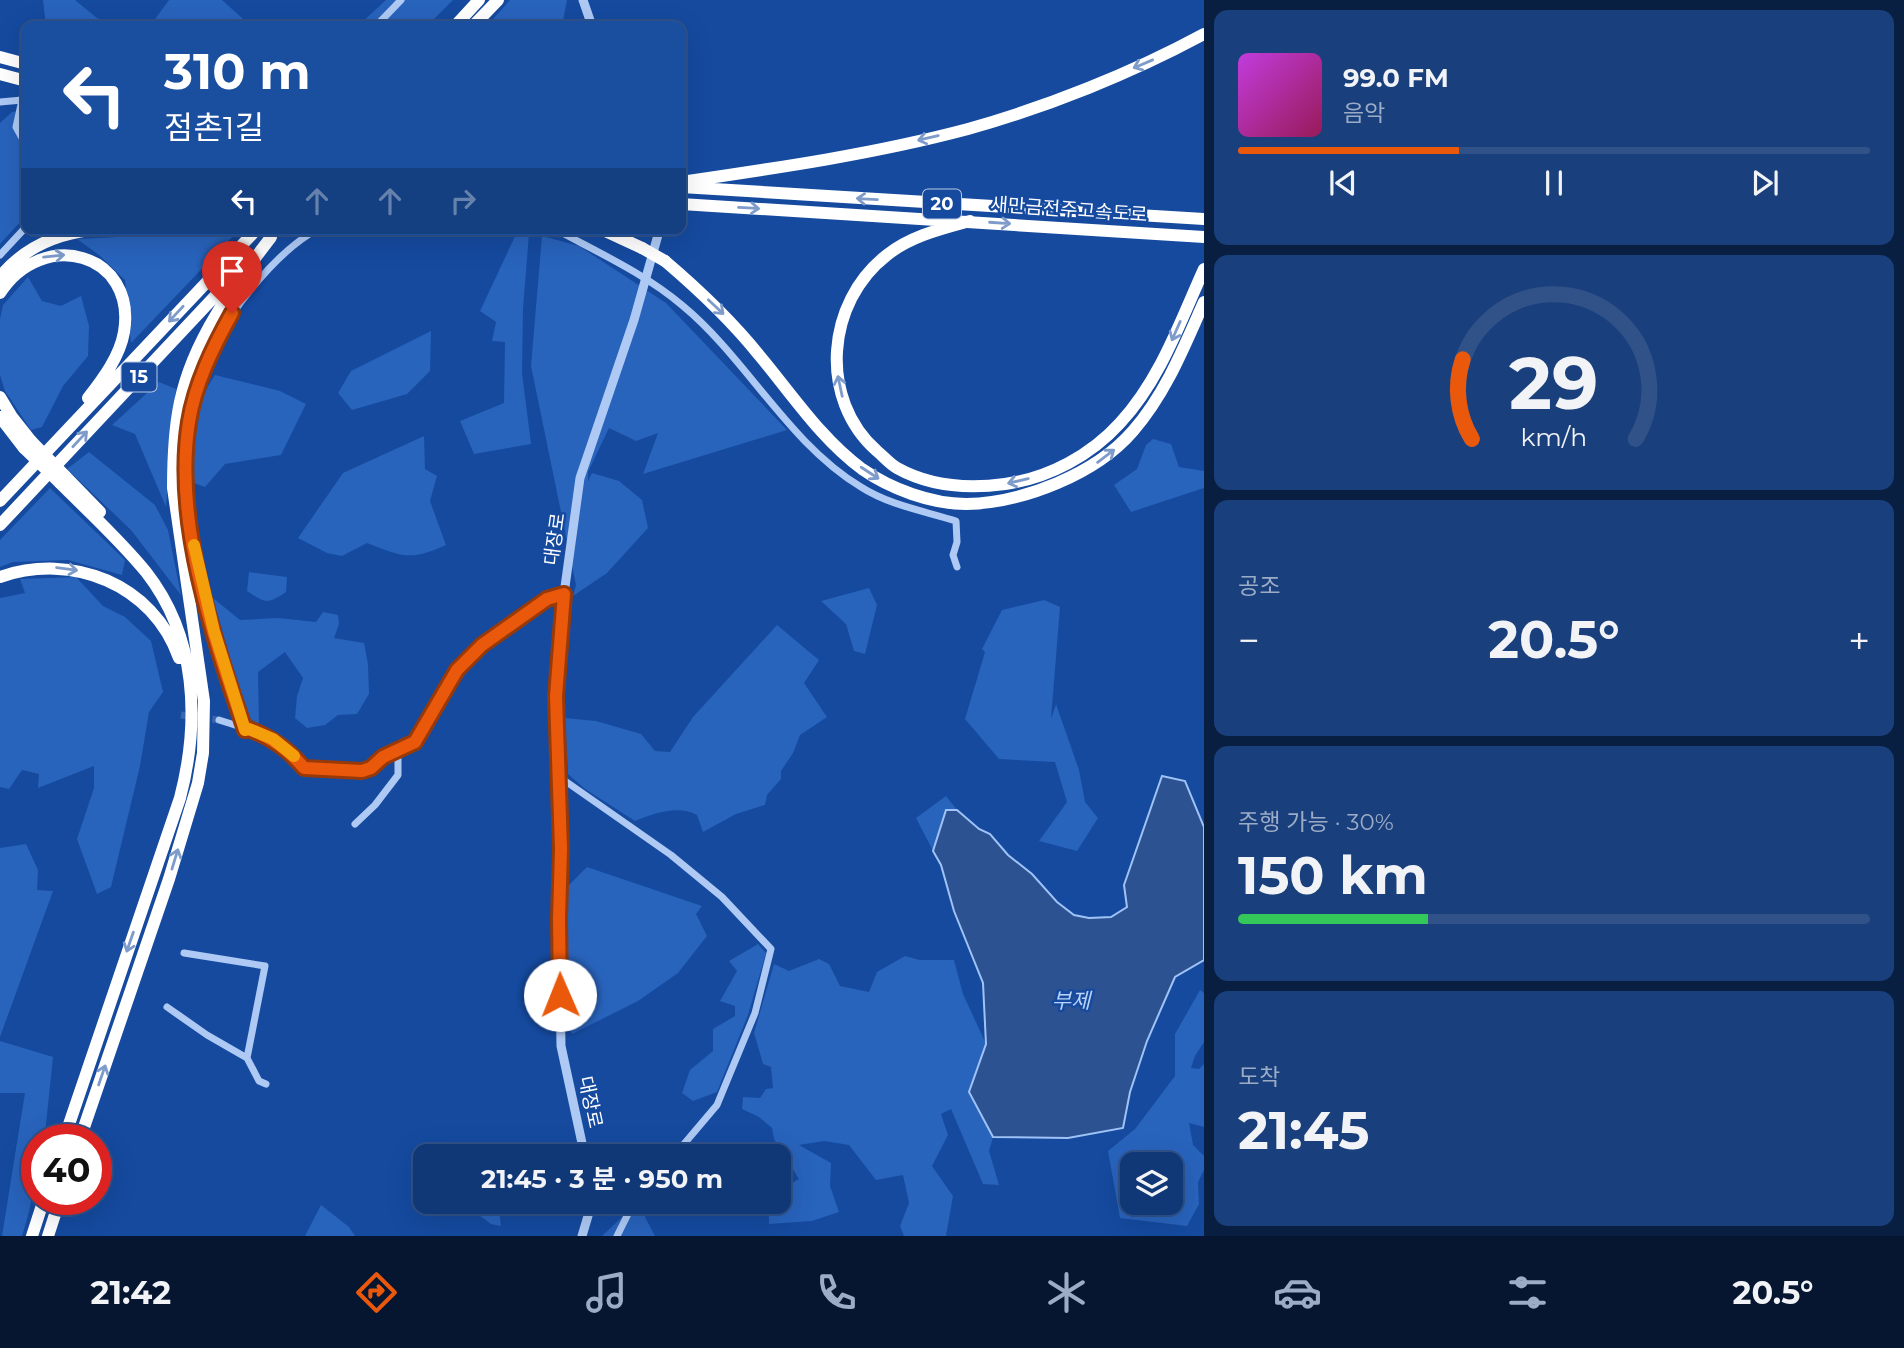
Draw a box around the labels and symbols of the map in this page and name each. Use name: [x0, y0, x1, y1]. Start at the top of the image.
one-way arrow: [1133, 58, 1154, 71]
one-way arrow: [917, 131, 940, 145]
road number: 20: [923, 190, 961, 218]
one-way arrow: [856, 193, 879, 206]
street label: 새만금전주고속도로: [990, 193, 1148, 226]
one-way arrow: [737, 202, 760, 215]
one-way arrow: [989, 217, 1012, 230]
pin: [202, 241, 262, 313]
one-way arrow: [42, 250, 65, 263]
one-way arrow: [707, 298, 724, 315]
one-way arrow: [168, 305, 184, 323]
one-way arrow: [1169, 320, 1182, 342]
road number: 15: [122, 362, 156, 391]
one-way arrow: [832, 375, 845, 397]
one-way arrow: [72, 431, 89, 448]
one-way arrow: [1096, 448, 1115, 463]
one-way arrow: [860, 466, 879, 481]
one-way arrow: [1007, 475, 1030, 488]
street label: 대장로: [539, 511, 570, 567]
one-way arrow: [55, 563, 78, 576]
one-way arrow: [170, 848, 183, 870]
one-way arrow: [123, 931, 135, 953]
position arrow: [523, 958, 597, 1032]
water label: 부제: [1052, 988, 1093, 1013]
one-way arrow: [97, 1064, 109, 1086]
street label: 대장로: [574, 1074, 607, 1130]
speed limit sign: 40: [21, 1124, 112, 1215]

